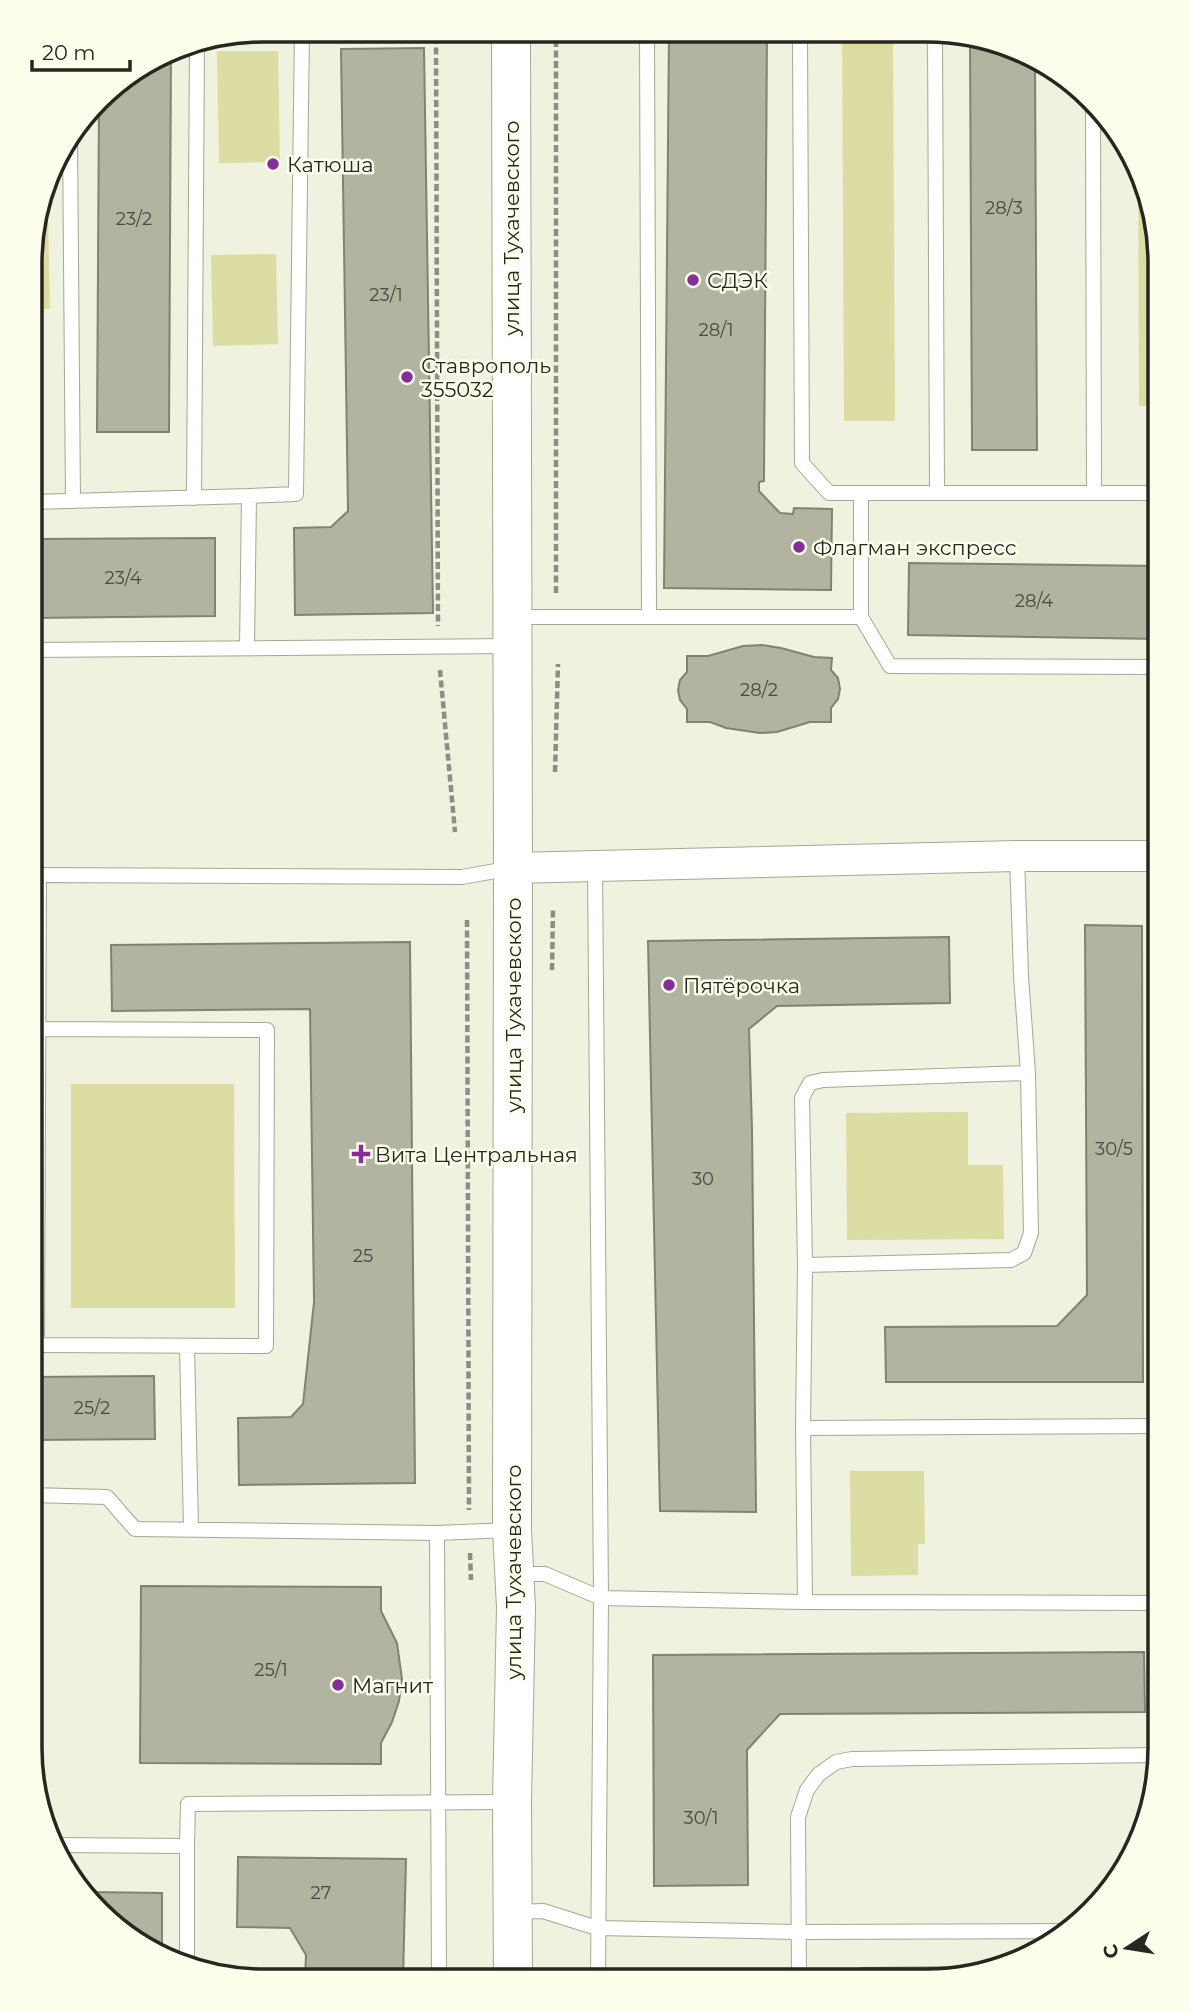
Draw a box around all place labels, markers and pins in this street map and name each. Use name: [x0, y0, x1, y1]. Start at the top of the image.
place label: Катюша: [287, 152, 373, 177]
marker: Катюша: [265, 156, 281, 172]
place label: СДЭК: [707, 268, 768, 293]
marker: СДЭК: [685, 272, 701, 288]
place label: Ставрополь 355032: [421, 353, 551, 402]
marker: Ставрополь 355032: [399, 369, 415, 385]
place label: Флагман экспресс: [813, 535, 1017, 560]
marker: Флагман экспресс: [791, 539, 807, 555]
place label: Пятёрочка: [683, 973, 800, 998]
marker: Пятёрочка: [661, 977, 677, 993]
place label: Вита Центральная: [375, 1142, 578, 1167]
marker: Вита Центральная: [353, 1146, 369, 1162]
place label: Магнит: [352, 1673, 433, 1698]
marker: Магнит: [330, 1677, 346, 1693]

